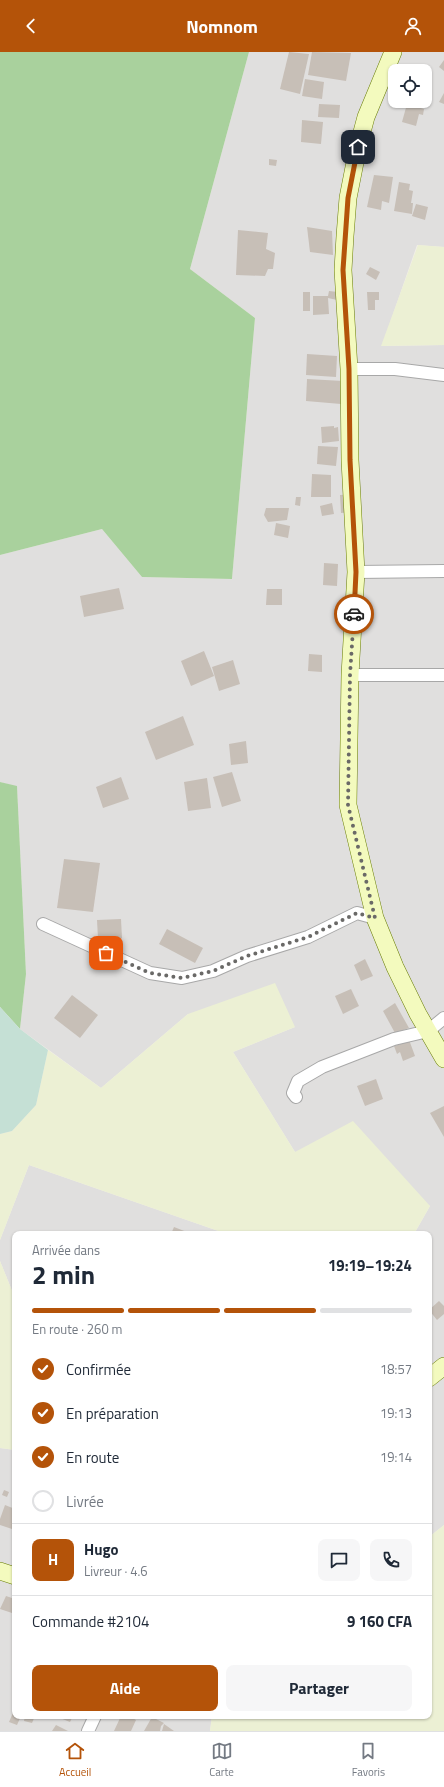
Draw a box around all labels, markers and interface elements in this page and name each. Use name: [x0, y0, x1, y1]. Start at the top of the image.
text: Nomnom: [186, 13, 258, 40]
icon: back: [20, 15, 42, 37]
icon: person: [402, 15, 424, 37]
map controls: [388, 64, 432, 108]
button: locate: [388, 64, 432, 108]
pin: [341, 130, 375, 164]
icon: home: [347, 136, 369, 158]
courier: [334, 594, 374, 634]
icon: car: [343, 603, 365, 625]
pin: [89, 936, 123, 970]
icon: bag: [95, 942, 117, 964]
text: Arrivée dans: [32, 1240, 100, 1260]
text: 19:19–19:24: [328, 1254, 412, 1277]
text: 2 min: [32, 1255, 95, 1294]
text: En route · 260 m: [32, 1319, 122, 1339]
icon: check: [32, 1358, 54, 1380]
text: Confirmée: [66, 1358, 131, 1381]
text: 18:57: [380, 1359, 412, 1379]
icon: check: [32, 1402, 54, 1424]
text: En préparation: [66, 1402, 159, 1425]
text: 19:13: [380, 1403, 412, 1423]
icon: check: [32, 1446, 54, 1468]
text: En route: [66, 1446, 119, 1469]
text: 19:14: [380, 1447, 412, 1467]
text: Livrée: [66, 1490, 104, 1513]
text: Hugo: [84, 1538, 118, 1561]
button: chat: [318, 1539, 360, 1581]
button: phone: [370, 1539, 412, 1581]
text: H: [48, 1548, 58, 1571]
text: Livreur · 4.6: [84, 1561, 148, 1581]
text: Commande #2104: [32, 1610, 149, 1633]
text: 9 160 CFA: [347, 1610, 412, 1633]
button: Aide: [32, 1665, 218, 1711]
button: Partager: [226, 1665, 412, 1711]
tab: Accueil: [59, 1740, 91, 1780]
tab: Carte: [209, 1740, 234, 1780]
tab: Favoris: [352, 1740, 385, 1780]

